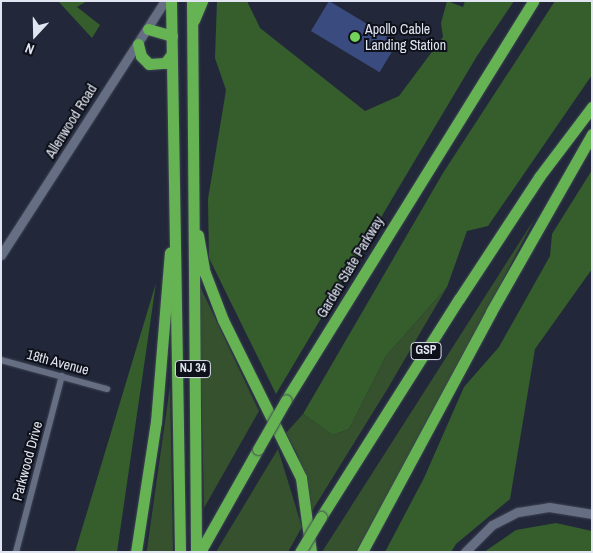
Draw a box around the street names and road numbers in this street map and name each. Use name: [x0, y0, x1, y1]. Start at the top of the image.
street label: Allenwood Road: [42, 81, 100, 161]
street label: Garden State Parkway: [313, 213, 387, 321]
road number: GSP: [410, 342, 442, 361]
street label: 18th Avenue: [25, 346, 91, 378]
road number: NJ 34: [174, 359, 212, 378]
street label: Parkwood Drive: [8, 419, 46, 503]

